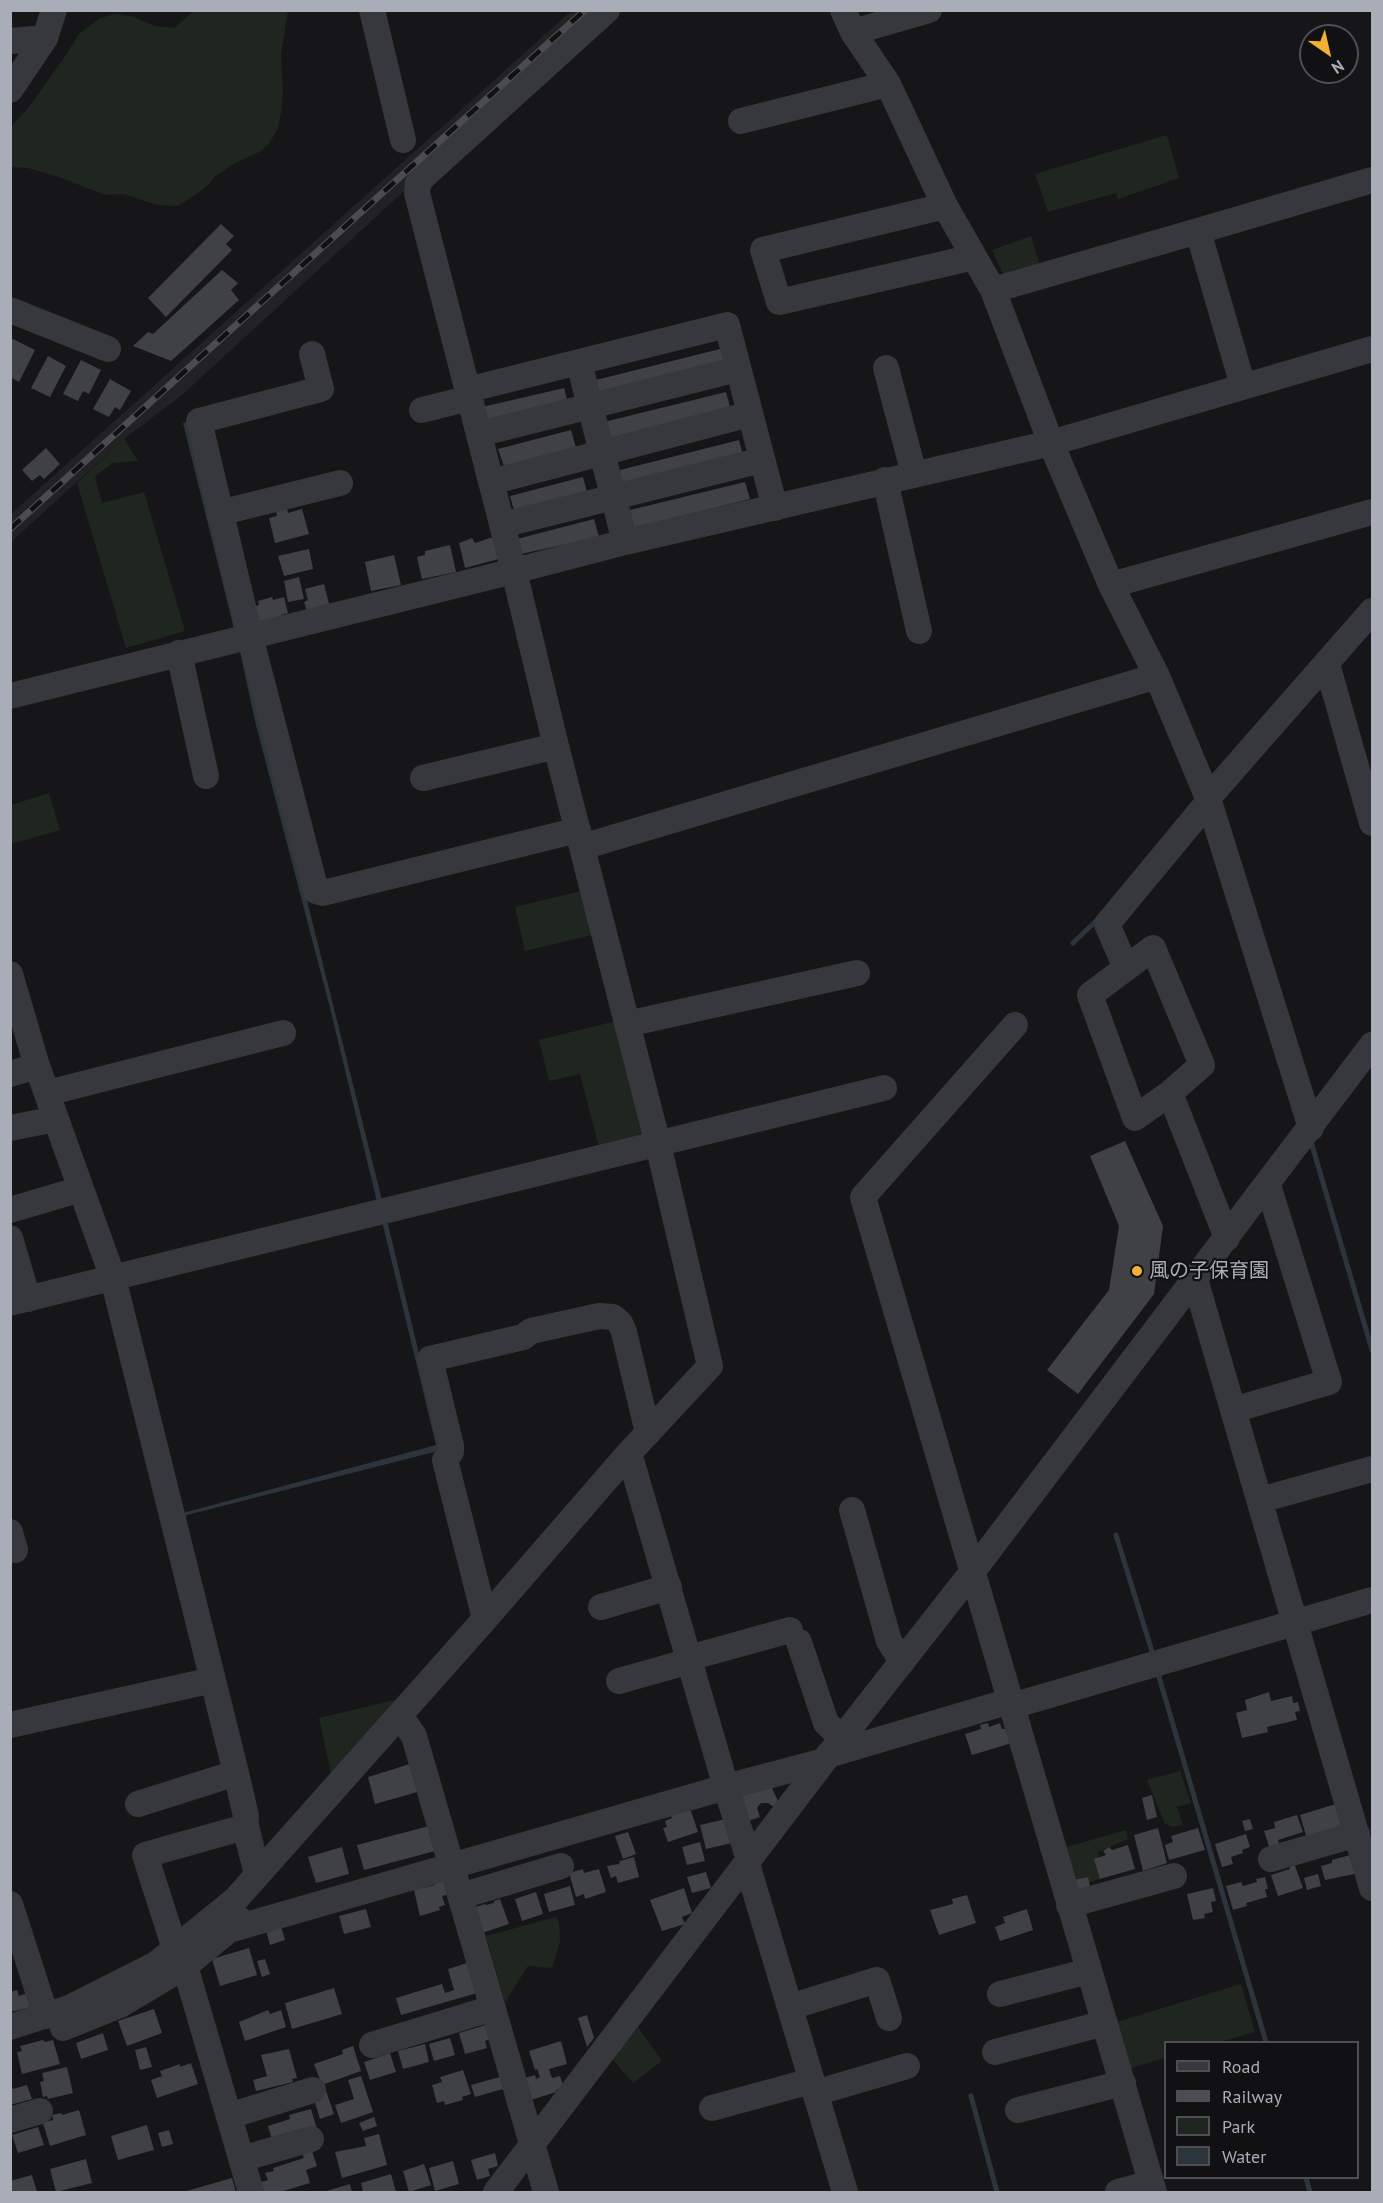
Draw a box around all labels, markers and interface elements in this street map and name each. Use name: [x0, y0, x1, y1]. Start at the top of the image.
north arrow: [1299, 24, 1359, 84]
text: N: [1328, 56, 1348, 78]
place label: 風の子保育園: [1149, 1259, 1269, 1283]
marker: 風の子保育園: [1130, 1264, 1144, 1278]
legend: [1164, 2041, 1359, 2179]
text: Road: [1222, 2055, 1260, 2078]
text: Railway: [1222, 2085, 1282, 2108]
text: Park: [1222, 2115, 1255, 2138]
text: Water: [1222, 2145, 1266, 2168]

